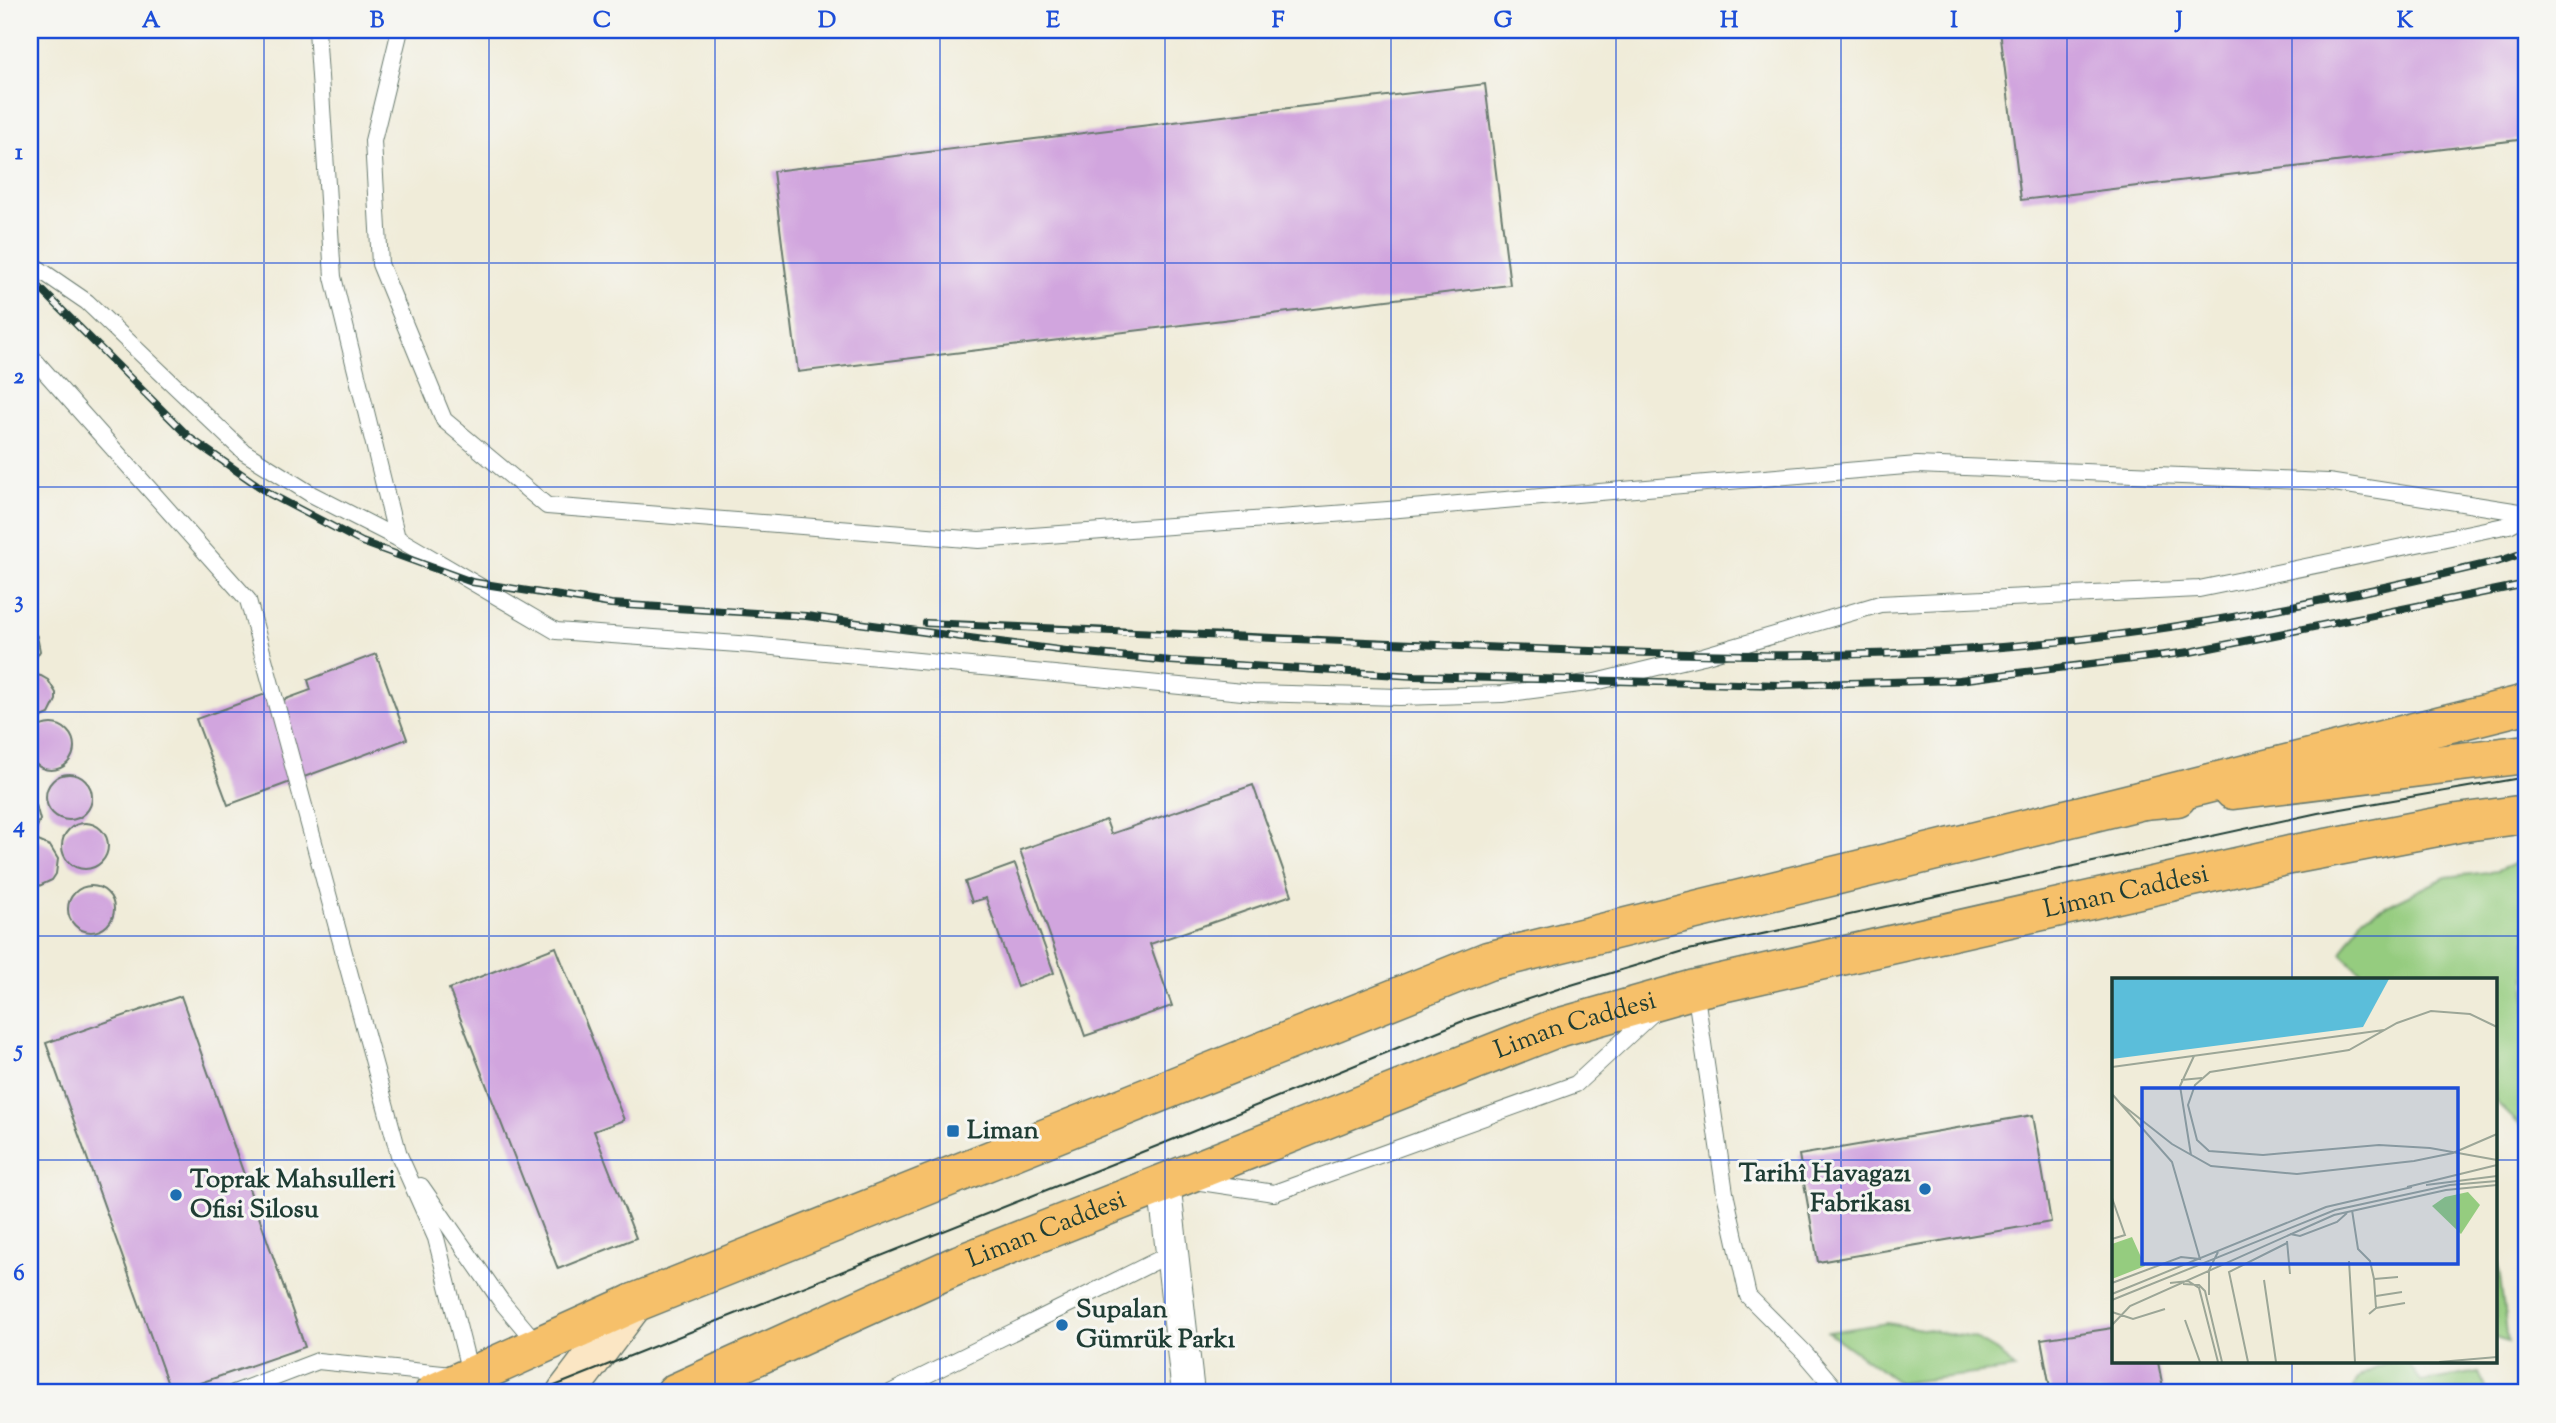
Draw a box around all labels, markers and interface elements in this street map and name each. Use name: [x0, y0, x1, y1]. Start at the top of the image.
text: A: [142, 5, 161, 38]
text: B: [370, 5, 385, 38]
text: C: [593, 5, 611, 38]
text: D: [818, 5, 836, 38]
text: E: [1046, 5, 1060, 38]
text: F: [1272, 5, 1285, 38]
text: G: [1494, 5, 1513, 38]
text: H: [1720, 5, 1739, 38]
text: I: [1950, 5, 1958, 38]
text: J: [2174, 5, 2183, 38]
text: K: [2397, 5, 2414, 38]
text: 1: [15, 137, 23, 170]
text: 2: [14, 361, 25, 394]
text: 3: [14, 585, 24, 618]
text: 4: [12, 810, 25, 843]
street label: Liman Caddesi: [2040, 855, 2212, 928]
inset map: [2112, 978, 2496, 1364]
street label: Liman Caddesi: [1489, 982, 1661, 1069]
text: 5: [13, 1034, 23, 1067]
place label: Liman: [967, 1113, 1040, 1150]
marker: Liman: [945, 1123, 961, 1139]
place label: Tarihî Havagazı Fabrikası: [1739, 1156, 1912, 1223]
place label: Toprak Mahsulleri Ofisi Silosu: [190, 1162, 396, 1229]
marker: Tarihî Havagazı Fabrikası: [1917, 1181, 1933, 1197]
street label: Liman Caddesi: [962, 1182, 1132, 1278]
marker: Toprak Mahsulleri Ofisi Silosu: [168, 1187, 184, 1203]
text: 6: [13, 1258, 25, 1291]
place label: Supalan Gümrük Parkı: [1076, 1292, 1236, 1359]
marker: Supalan Gümrük Parkı: [1054, 1317, 1070, 1333]

